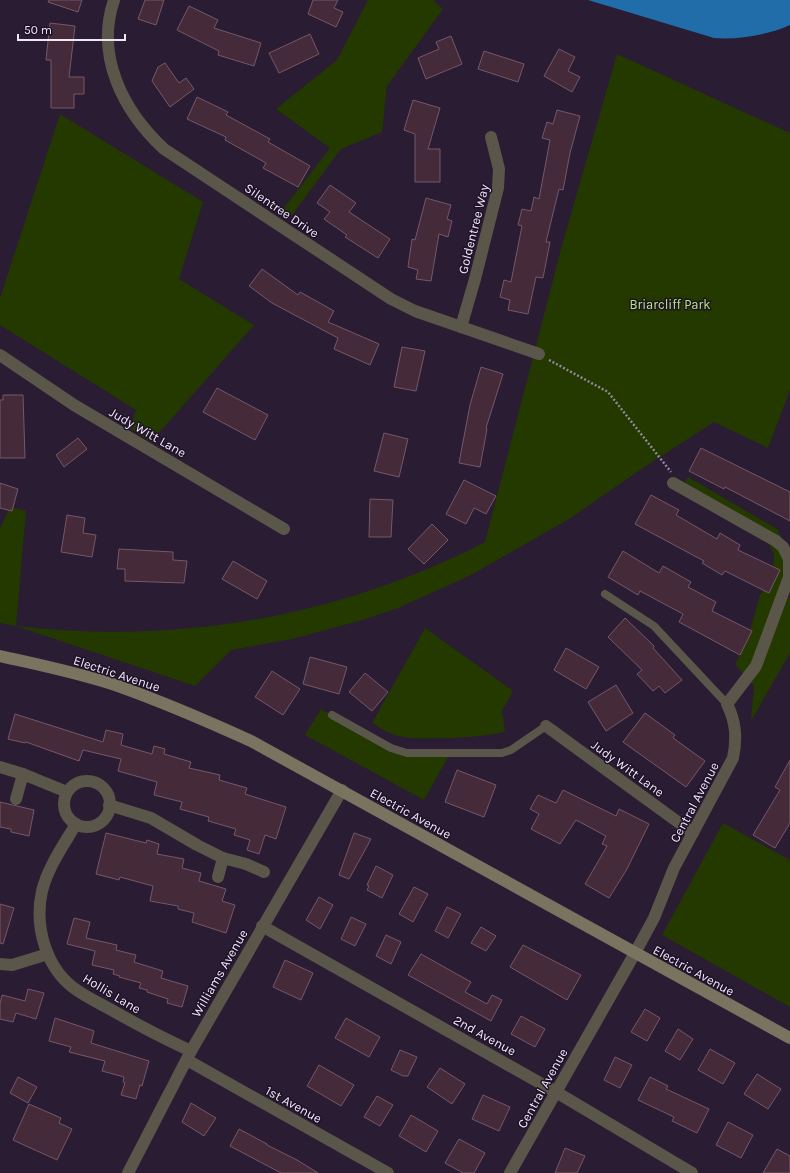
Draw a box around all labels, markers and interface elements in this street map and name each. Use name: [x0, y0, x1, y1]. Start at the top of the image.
scale bar: [18, 16, 125, 42]
text: 50 m: [24, 23, 52, 37]
street label: Silentree Drive: [242, 180, 322, 241]
street label: Goldentree Way: [455, 183, 492, 275]
park label: Briarcliff Park: [629, 297, 711, 312]
street label: Judy Witt Lane: [107, 404, 189, 461]
street label: Electric Avenue: [72, 652, 162, 695]
street label: Judy Witt Lane: [588, 737, 667, 800]
street label: Central Avenue: [667, 759, 722, 845]
street label: Electric Avenue: [368, 785, 454, 842]
street label: Williams Avenue: [188, 926, 251, 1020]
street label: Electric Avenue: [651, 942, 737, 999]
street label: Hollis Lane: [80, 970, 144, 1017]
street label: 2nd Avenue: [451, 1012, 519, 1059]
street label: Central Avenue: [514, 1046, 571, 1131]
street label: 1st Avenue: [263, 1083, 325, 1126]

